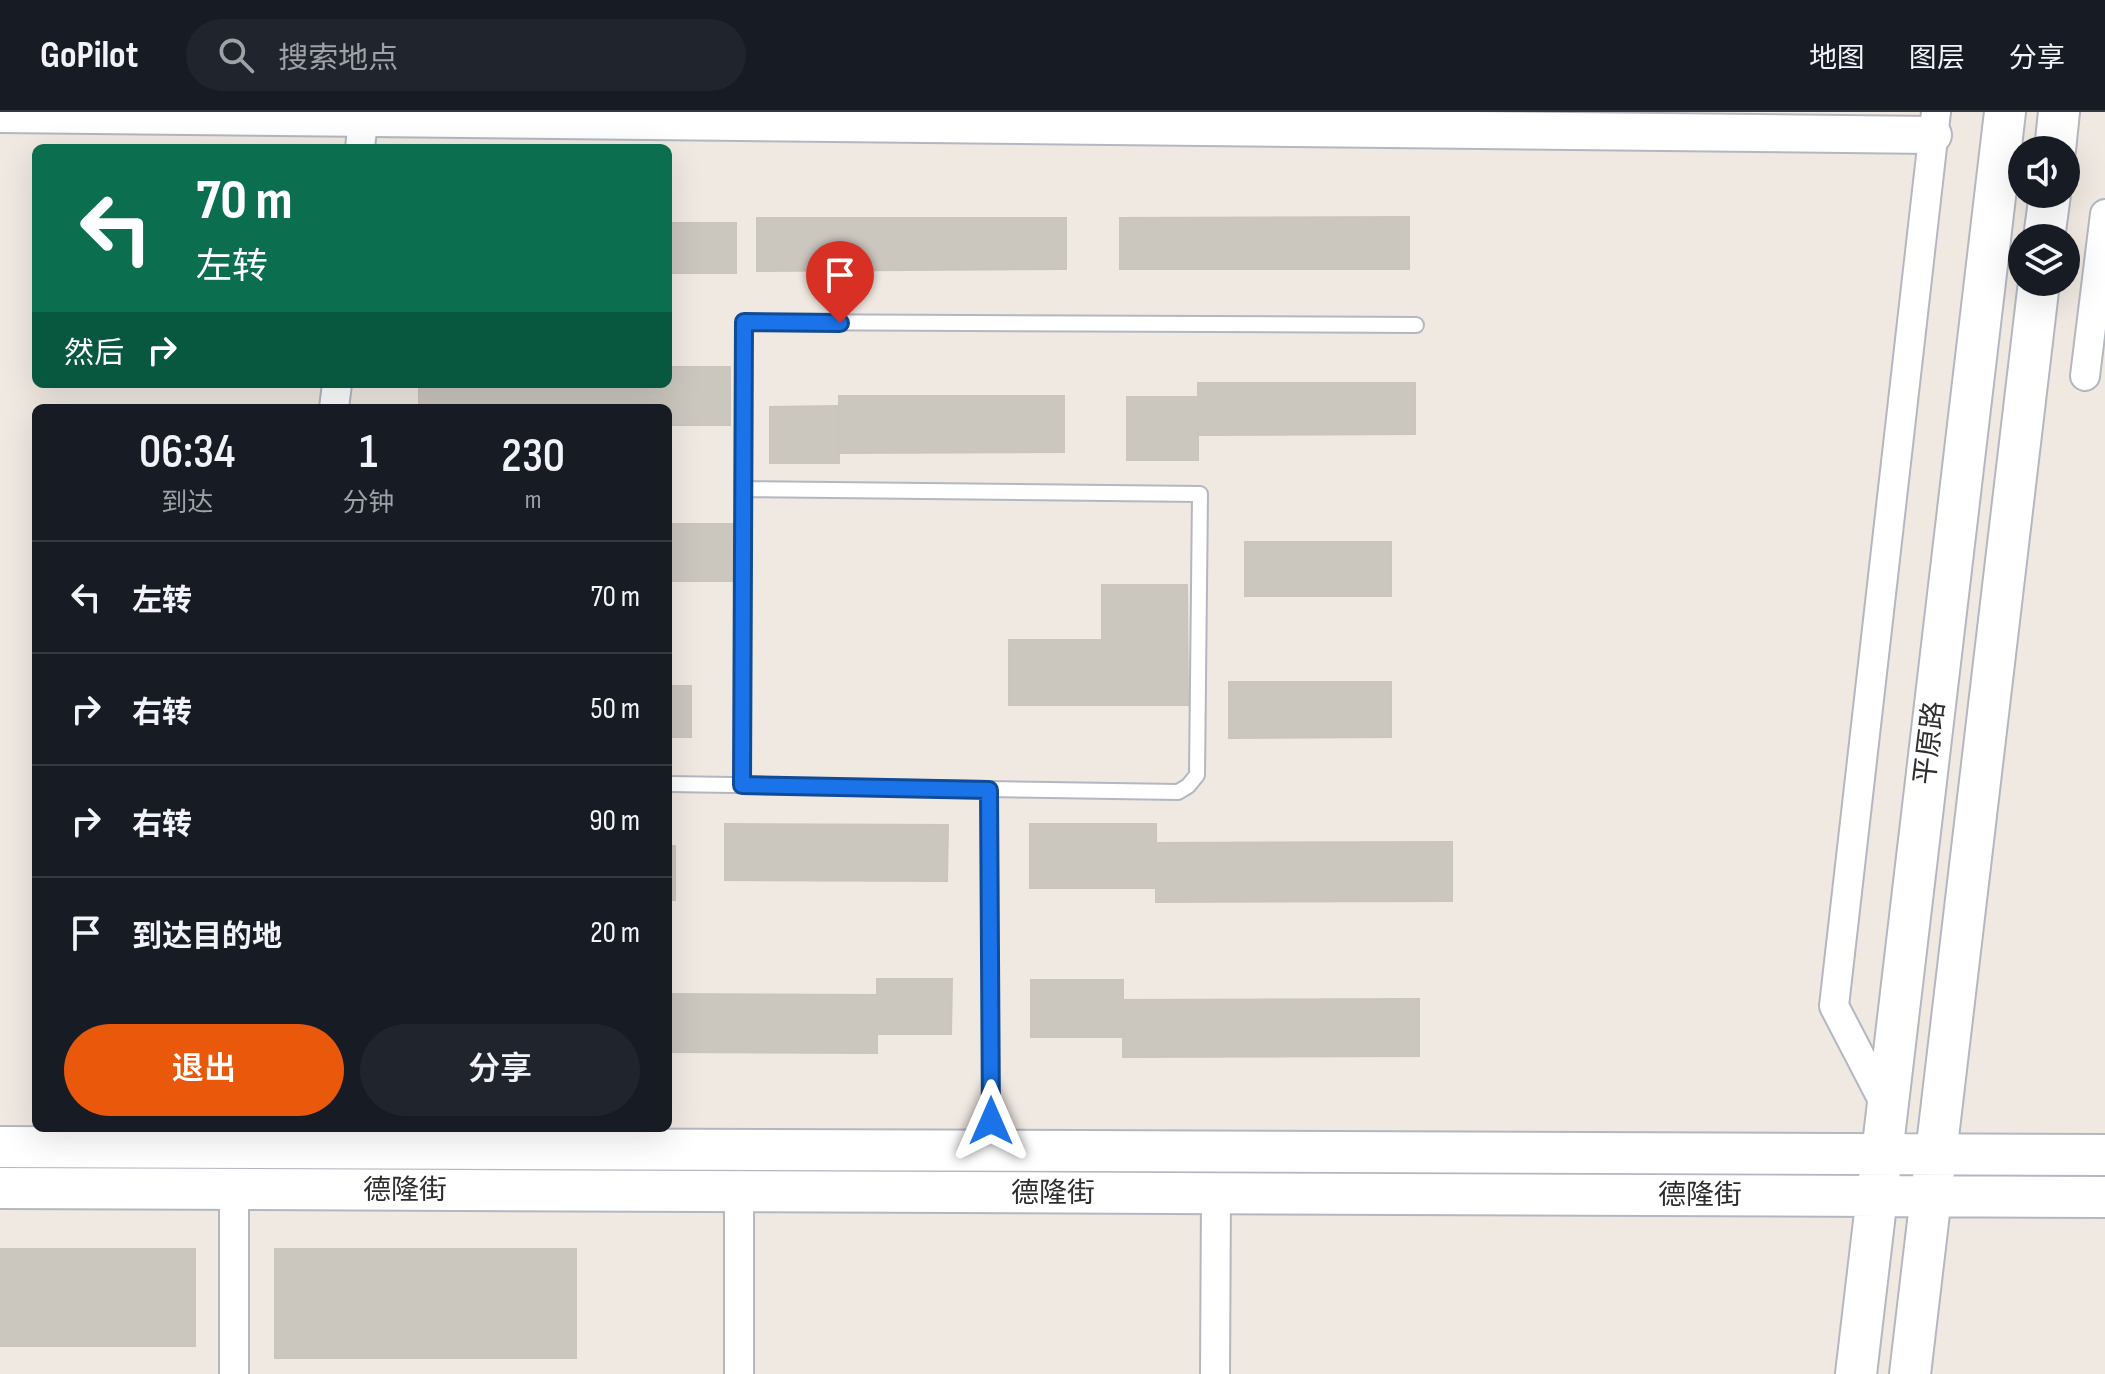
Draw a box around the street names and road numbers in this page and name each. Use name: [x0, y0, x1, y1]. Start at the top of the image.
street label: 平原路: [1909, 699, 1951, 787]
street label: 德隆街: [363, 1174, 447, 1207]
street label: 德隆街: [1011, 1177, 1095, 1210]
street label: 德隆街: [1658, 1179, 1742, 1212]

